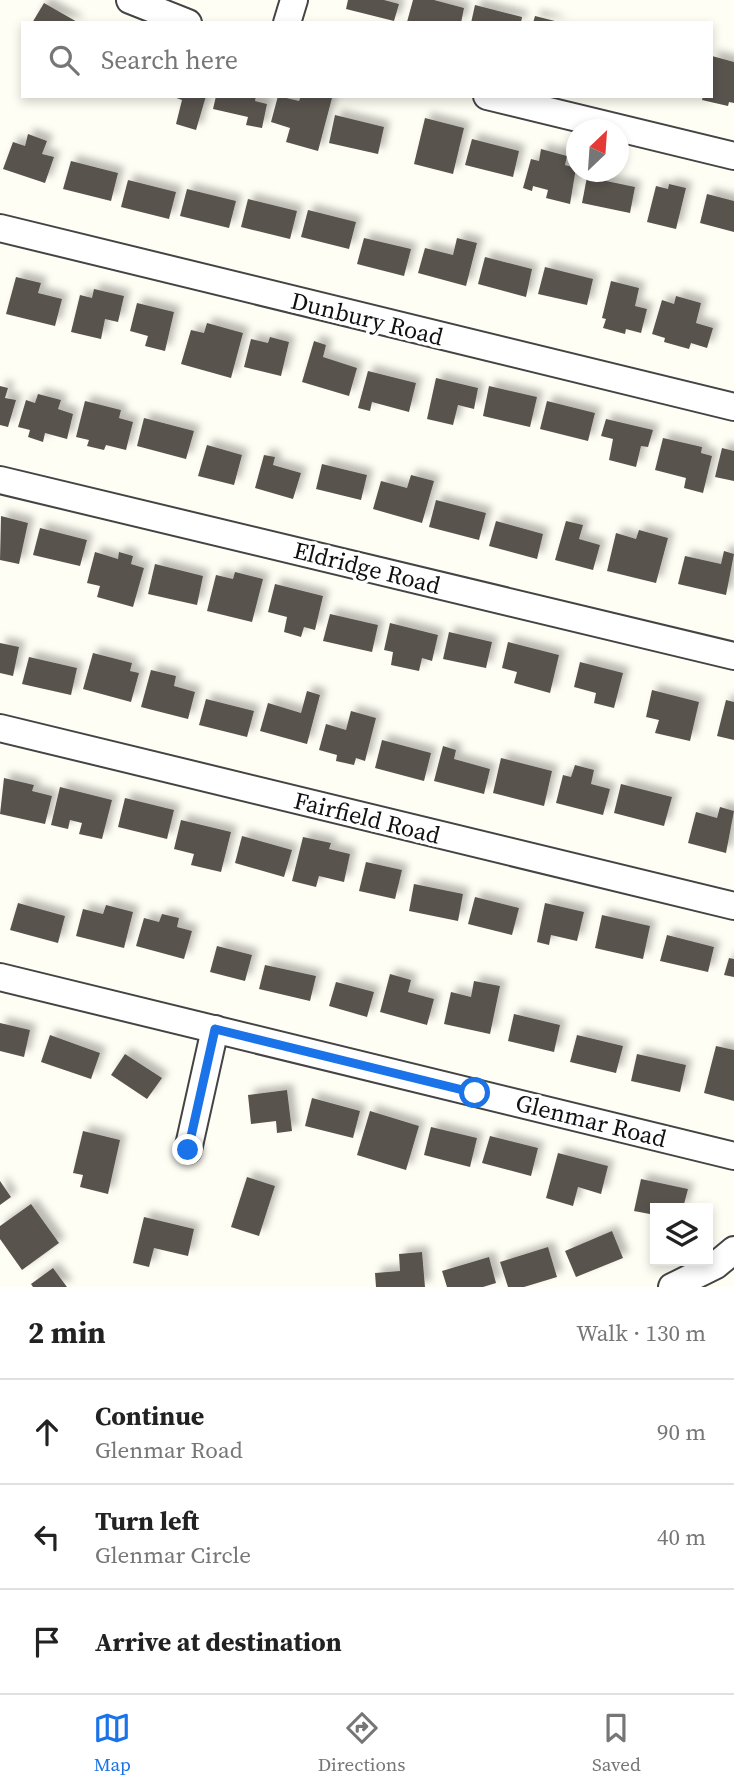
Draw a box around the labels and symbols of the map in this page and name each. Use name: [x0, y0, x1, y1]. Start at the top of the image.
north arrow: [566, 119, 629, 182]
street label: Dunbury Road: [288, 284, 447, 353]
street label: Eldridge Road: [290, 533, 444, 602]
street label: Fairfield Road: [290, 783, 444, 852]
route start: [459, 1077, 490, 1108]
street label: Glenmar Road: [512, 1086, 670, 1155]
route end: [172, 1134, 203, 1165]

